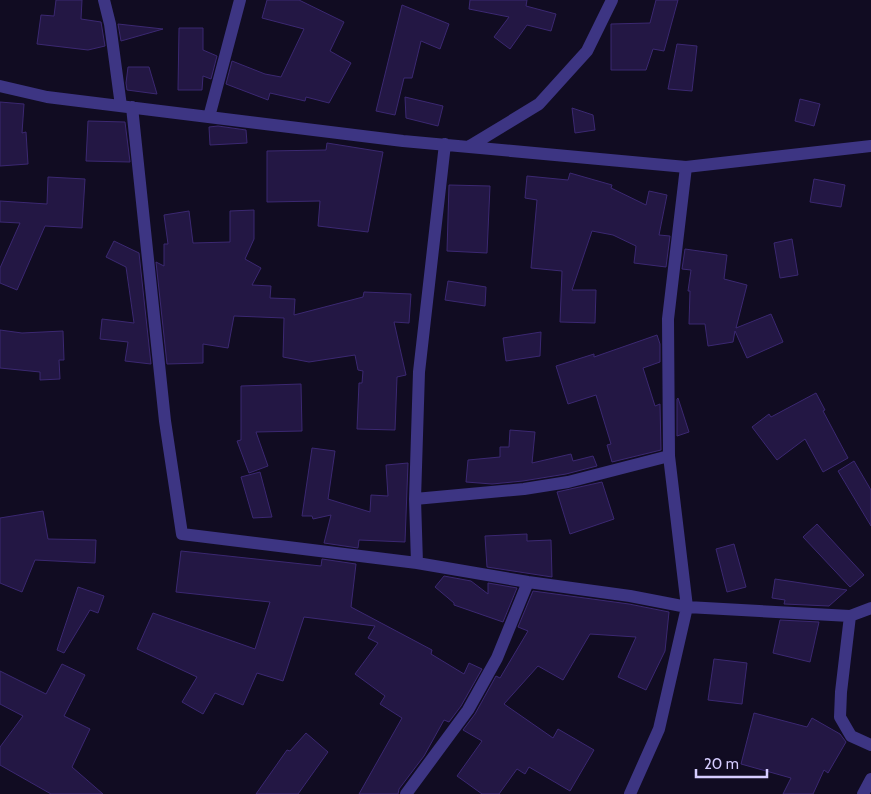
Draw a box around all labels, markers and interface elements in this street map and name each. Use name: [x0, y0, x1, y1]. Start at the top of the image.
scale bar: [696, 746, 767, 778]
text: 20 m: [704, 755, 739, 773]

